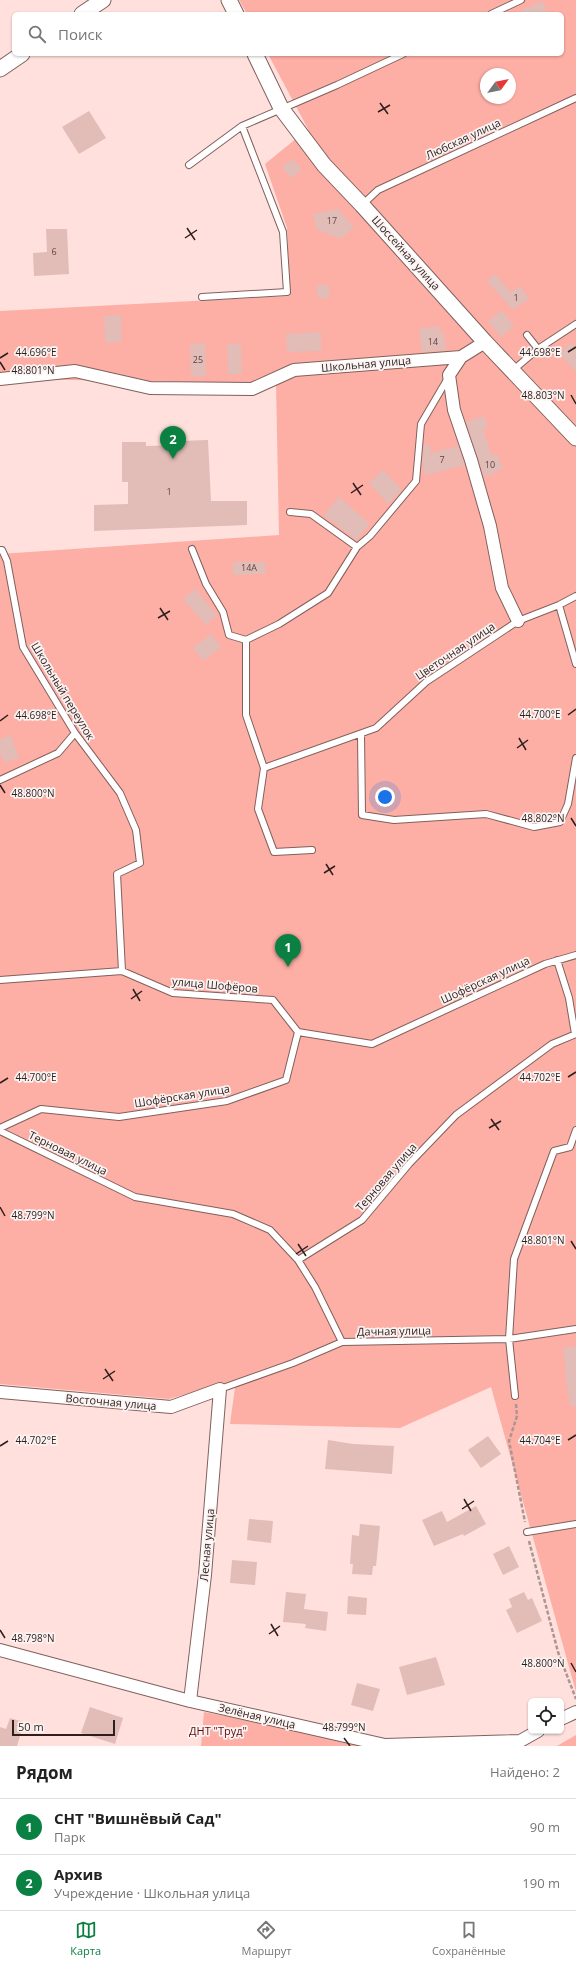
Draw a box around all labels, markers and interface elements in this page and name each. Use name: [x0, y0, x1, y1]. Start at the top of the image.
search box: [12, 12, 564, 56]
icon: search: [26, 23, 48, 45]
text: Поиск: [58, 24, 102, 44]
north arrow: [480, 68, 516, 104]
street label: Любская улица: [423, 115, 503, 163]
street label: Шоссейная улица: [369, 212, 444, 293]
house number: 17: [327, 214, 337, 227]
house number: 6: [51, 245, 57, 258]
house number: 1: [513, 291, 519, 304]
house number: 14: [428, 335, 438, 348]
text: 44.696°E: [15, 345, 57, 359]
text: 44.698°E: [519, 345, 561, 359]
street label: Школьная улица: [320, 352, 412, 375]
house number: 25: [193, 353, 203, 366]
text: 48.801°N: [11, 363, 55, 377]
text: 48.803°N: [521, 388, 565, 402]
pin: 2: [160, 426, 186, 459]
house number: 7: [439, 453, 445, 466]
house number: 10: [485, 458, 495, 471]
house number: 1: [166, 485, 172, 498]
house number: 14А: [241, 561, 257, 574]
street label: Цветочная улица: [412, 618, 497, 683]
street label: Школьный переулок: [28, 639, 99, 743]
text: 44.700°E: [519, 707, 561, 721]
text: 44.698°E: [15, 708, 57, 722]
text: 48.800°N: [11, 786, 55, 800]
your location: [375, 787, 395, 807]
text: 48.802°N: [521, 811, 565, 825]
pin: 1: [275, 934, 301, 967]
street label: Шофёрская улица: [438, 952, 532, 1007]
street label: улица Шофёров: [171, 973, 259, 996]
text: 44.700°E: [15, 1070, 57, 1084]
text: 44.702°E: [519, 1070, 561, 1084]
street label: Шофёрская улица: [133, 1081, 231, 1110]
street label: Терновая улица: [26, 1127, 110, 1178]
street label: Терновая улица: [352, 1139, 419, 1214]
text: 48.799°N: [11, 1208, 55, 1222]
text: 48.801°N: [521, 1233, 565, 1247]
street label: Дачная улица: [357, 1322, 431, 1339]
street label: Восточная улица: [65, 1390, 157, 1413]
text: 44.702°E: [15, 1433, 57, 1447]
text: 44.704°E: [519, 1433, 561, 1447]
street label: Лесная улица: [196, 1508, 217, 1582]
text: 48.798°N: [11, 1631, 55, 1645]
text: 48.800°N: [521, 1656, 565, 1670]
map controls: [528, 1698, 564, 1734]
button: locate: [528, 1698, 564, 1734]
street label: Зелёная улица: [217, 1699, 297, 1732]
scale bar: [12, 1718, 115, 1737]
text: 50 m: [18, 1719, 44, 1734]
text: 48.799°N: [322, 1720, 366, 1734]
park label: ДНТ "Труд": [189, 1723, 247, 1738]
text: Рядом: [16, 1761, 73, 1784]
text: Найдено: 2: [490, 1763, 560, 1781]
text: СНТ "Вишнёвый Сад": [54, 1808, 221, 1828]
text: 1: [25, 1818, 33, 1836]
text: 90 m: [530, 1818, 560, 1836]
text: Парк: [54, 1828, 85, 1846]
text: Архив: [54, 1864, 103, 1884]
text: 2: [25, 1874, 33, 1892]
text: 190 m: [522, 1874, 560, 1892]
text: Учреждение · Школьная улица: [54, 1884, 250, 1902]
tab: Карта: [70, 1919, 101, 1958]
tab: Маршрут: [242, 1919, 291, 1958]
tab: Сохранённые: [432, 1919, 506, 1958]

